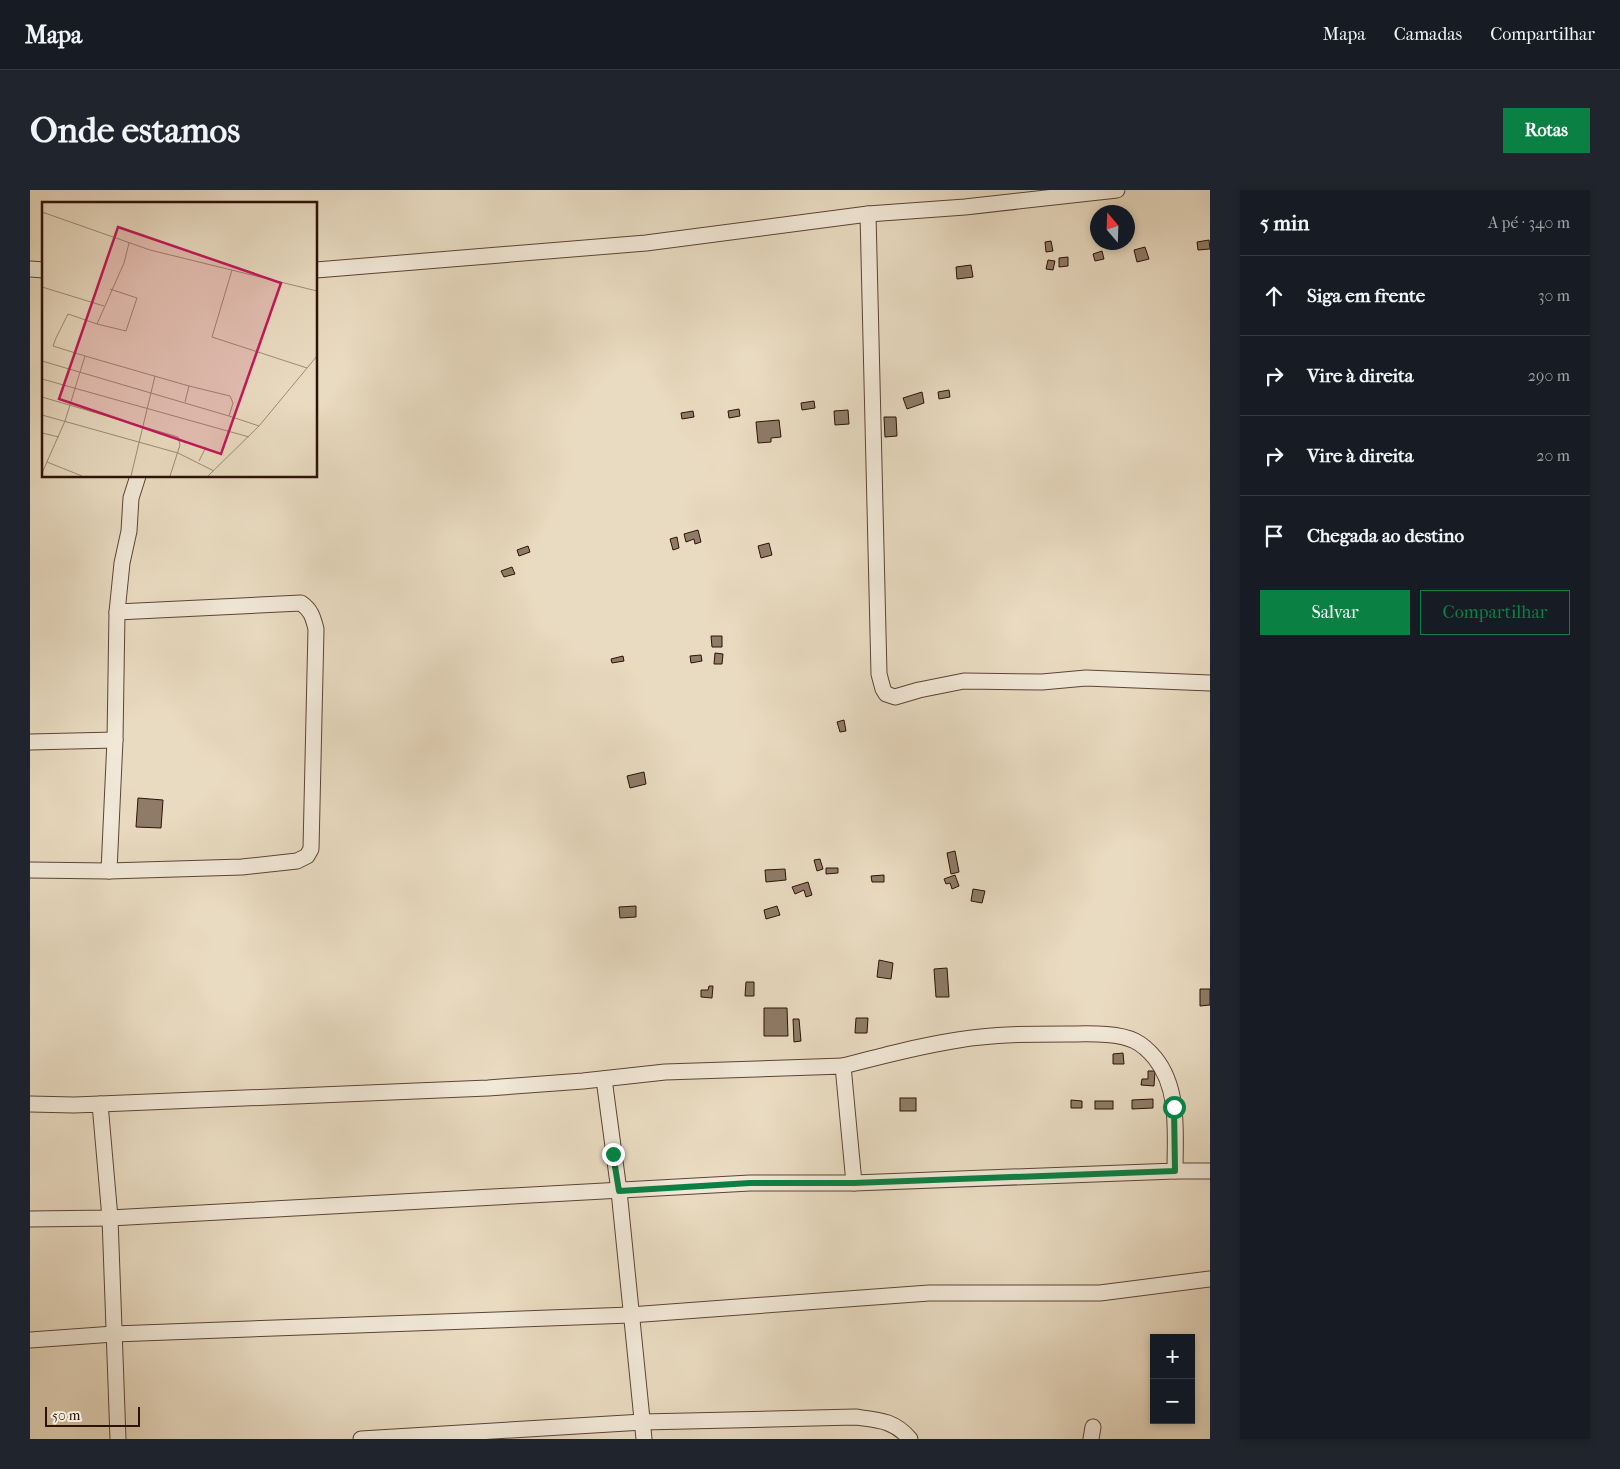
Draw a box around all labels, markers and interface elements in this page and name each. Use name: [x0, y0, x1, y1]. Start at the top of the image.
text: Mapa: [25, 21, 82, 49]
text: Mapa: [1323, 24, 1366, 45]
text: Camadas: [1394, 24, 1462, 45]
text: Compartilhar: [1490, 24, 1595, 45]
button: Rotas: [1503, 108, 1590, 153]
text: Onde estamos: [30, 110, 240, 151]
inset map: [42, 202, 318, 478]
north arrow: [1090, 205, 1135, 250]
text: 5 min: [1260, 211, 1309, 235]
text: A pé · 340 m: [1488, 213, 1570, 232]
icon: ahead: [1260, 282, 1288, 310]
text: Siga em frente: [1307, 285, 1425, 307]
text: 30 m: [1538, 286, 1570, 305]
icon: right: [1260, 362, 1288, 390]
text: Vire à direita: [1307, 365, 1414, 387]
text: 290 m: [1528, 366, 1570, 385]
icon: right: [1260, 442, 1288, 470]
text: Vire à direita: [1307, 445, 1414, 467]
text: 20 m: [1536, 446, 1570, 465]
icon: arrive: [1260, 522, 1288, 550]
text: Chegada ao destino: [1307, 525, 1464, 547]
button: Salvar: [1260, 590, 1410, 635]
button: Compartilhar: [1420, 590, 1570, 635]
route start: [1163, 1096, 1186, 1119]
route end: [602, 1143, 625, 1166]
map controls: [1150, 1334, 1195, 1424]
button: +: [1150, 1334, 1195, 1379]
button: −: [1150, 1379, 1195, 1424]
scale bar: [45, 1404, 140, 1427]
text: 50 m: [52, 1407, 80, 1424]

